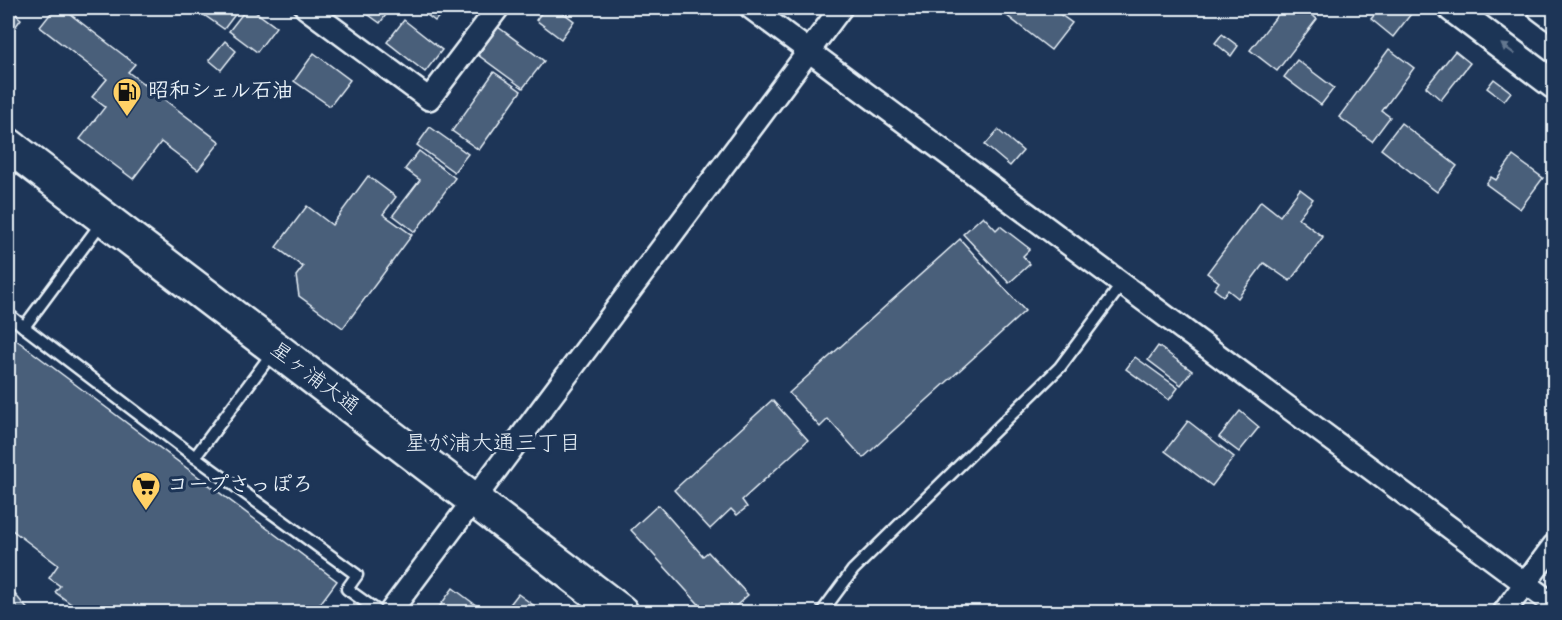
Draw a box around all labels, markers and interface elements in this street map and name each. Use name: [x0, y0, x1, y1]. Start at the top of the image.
one-way arrow: [1500, 44, 1515, 56]
fuel station icon: 昭和シェル石油: [111, 76, 143, 118]
place label: 昭和シェル石油: [148, 77, 293, 107]
street label: 星ヶ浦大通: [263, 335, 365, 423]
district label: 星が浦大通三丁目: [405, 429, 581, 461]
supermarket icon: コープさっぽろ: [130, 470, 162, 512]
place label: コープさっぽろ: [167, 471, 313, 501]

